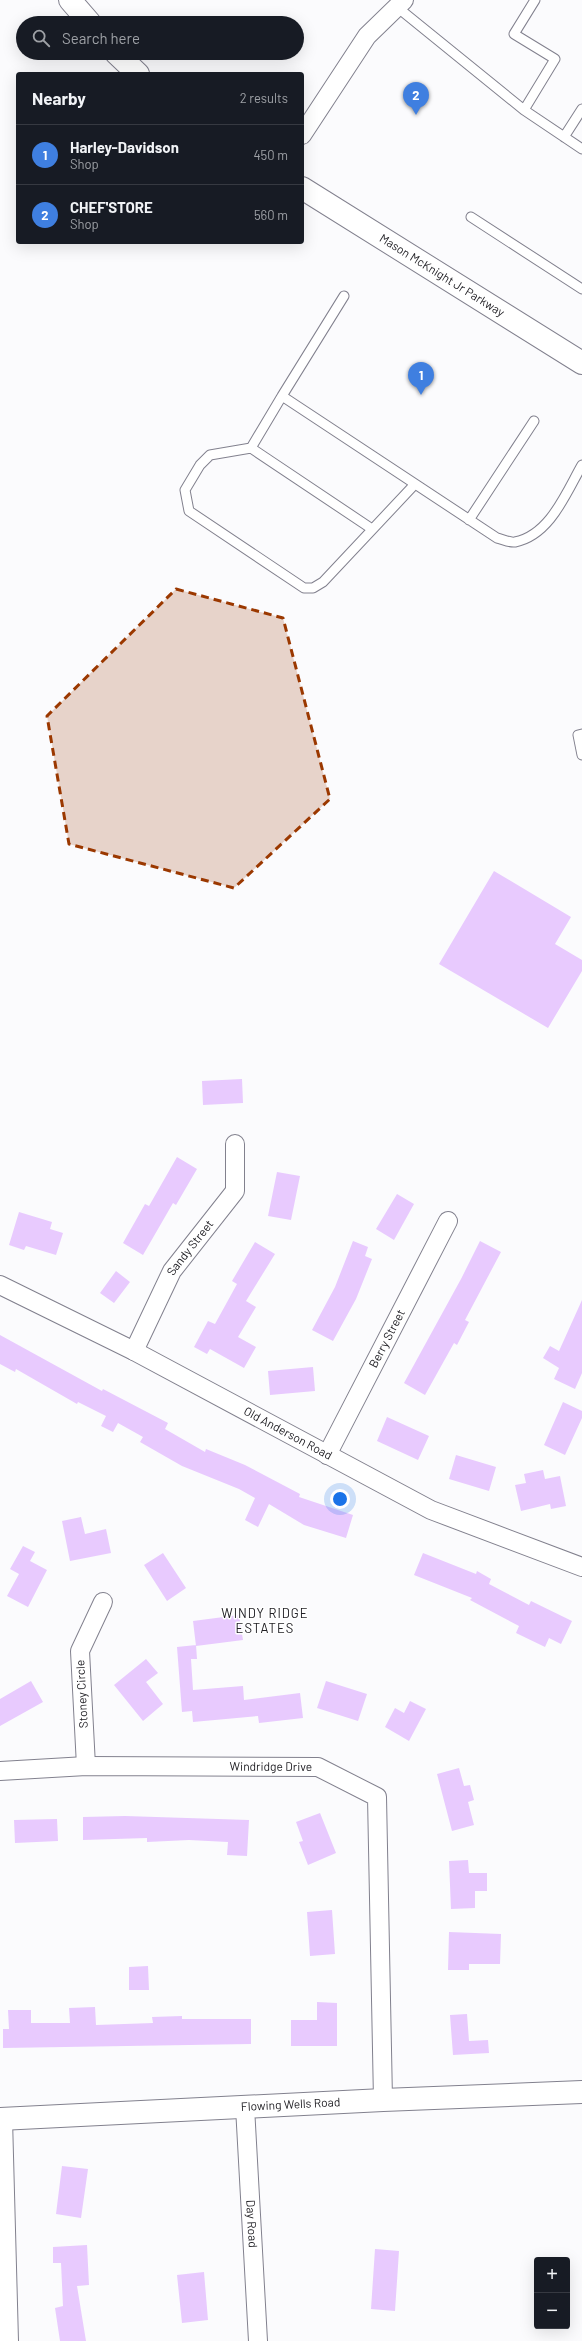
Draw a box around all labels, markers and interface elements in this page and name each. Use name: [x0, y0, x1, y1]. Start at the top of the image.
search box: [16, 16, 304, 60]
icon: search: [30, 27, 52, 49]
text: Search here: [62, 29, 140, 47]
pin: 2: [403, 82, 429, 115]
text: Nearby: [32, 88, 86, 108]
text: 2 results: [240, 90, 288, 106]
text: Harley-Davidson: [70, 138, 179, 156]
text: 1: [43, 147, 47, 163]
text: 450 m: [253, 147, 288, 163]
text: Shop: [70, 156, 99, 172]
text: CHEF'STORE: [70, 198, 153, 216]
text: 2: [41, 207, 49, 223]
text: 560 m: [254, 207, 288, 223]
text: Shop: [70, 216, 99, 232]
street label: Mason McKnight Jr Parkway: [377, 230, 508, 319]
pin: 1: [408, 362, 434, 395]
street label: Sandy Street: [163, 1217, 216, 1277]
street label: Berry Street: [365, 1307, 407, 1370]
street label: Old Anderson Road: [242, 1403, 335, 1462]
your location: [330, 1489, 350, 1509]
district label: WINDY RIDGE ESTATES: [221, 1605, 309, 1636]
street label: Stoney Circle: [72, 1660, 90, 1729]
street label: Windridge Drive: [230, 1759, 312, 1773]
street label: Flowing Wells Road: [241, 2094, 341, 2113]
street label: Day Road: [244, 2199, 261, 2248]
map controls: [534, 2257, 570, 2329]
button: +: [534, 2257, 570, 2293]
button: −: [534, 2293, 570, 2329]

